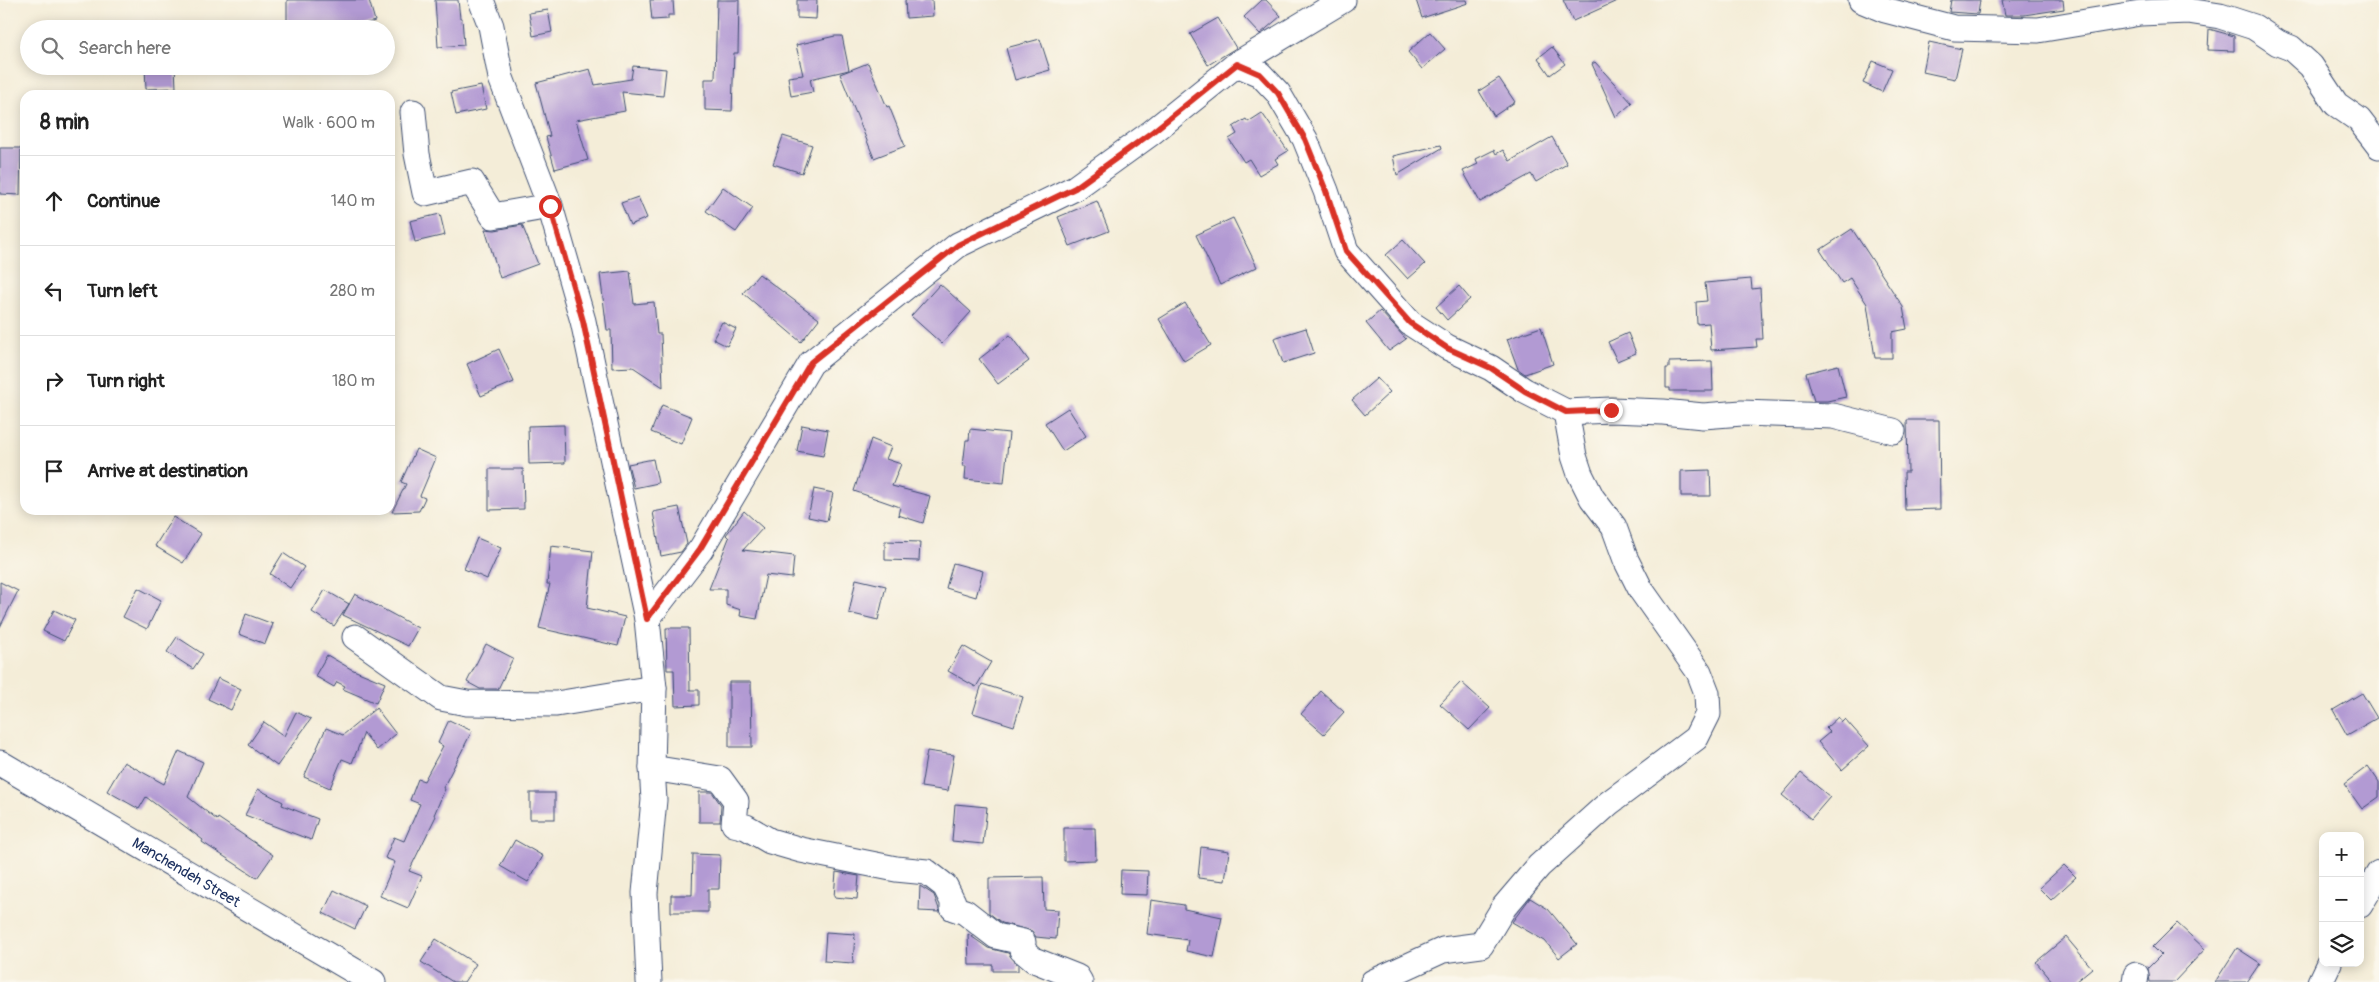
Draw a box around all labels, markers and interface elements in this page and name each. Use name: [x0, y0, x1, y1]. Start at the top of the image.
search box: [20, 20, 395, 75]
icon: search: [38, 34, 66, 62]
text: Search here: [78, 36, 171, 60]
text: 8 min: [40, 109, 89, 136]
text: Walk · 600 m: [282, 113, 375, 133]
icon: ahead: [40, 187, 68, 215]
text: Continue: [87, 189, 160, 213]
text: 140 m: [331, 191, 375, 211]
route start: [539, 195, 562, 218]
icon: left: [40, 277, 68, 305]
text: Turn left: [87, 279, 157, 303]
text: 280 m: [329, 281, 375, 301]
icon: right: [40, 367, 68, 395]
text: Turn right: [87, 369, 165, 393]
text: 180 m: [332, 371, 375, 391]
route end: [1600, 399, 1623, 422]
icon: arrive: [40, 457, 68, 485]
text: Arrive at destination: [87, 459, 248, 483]
map controls: [2319, 832, 2364, 967]
button: +: [2319, 832, 2364, 877]
street label: Manchendeh Street: [129, 834, 244, 912]
button: −: [2319, 877, 2364, 922]
button: layers: [2319, 922, 2364, 967]

